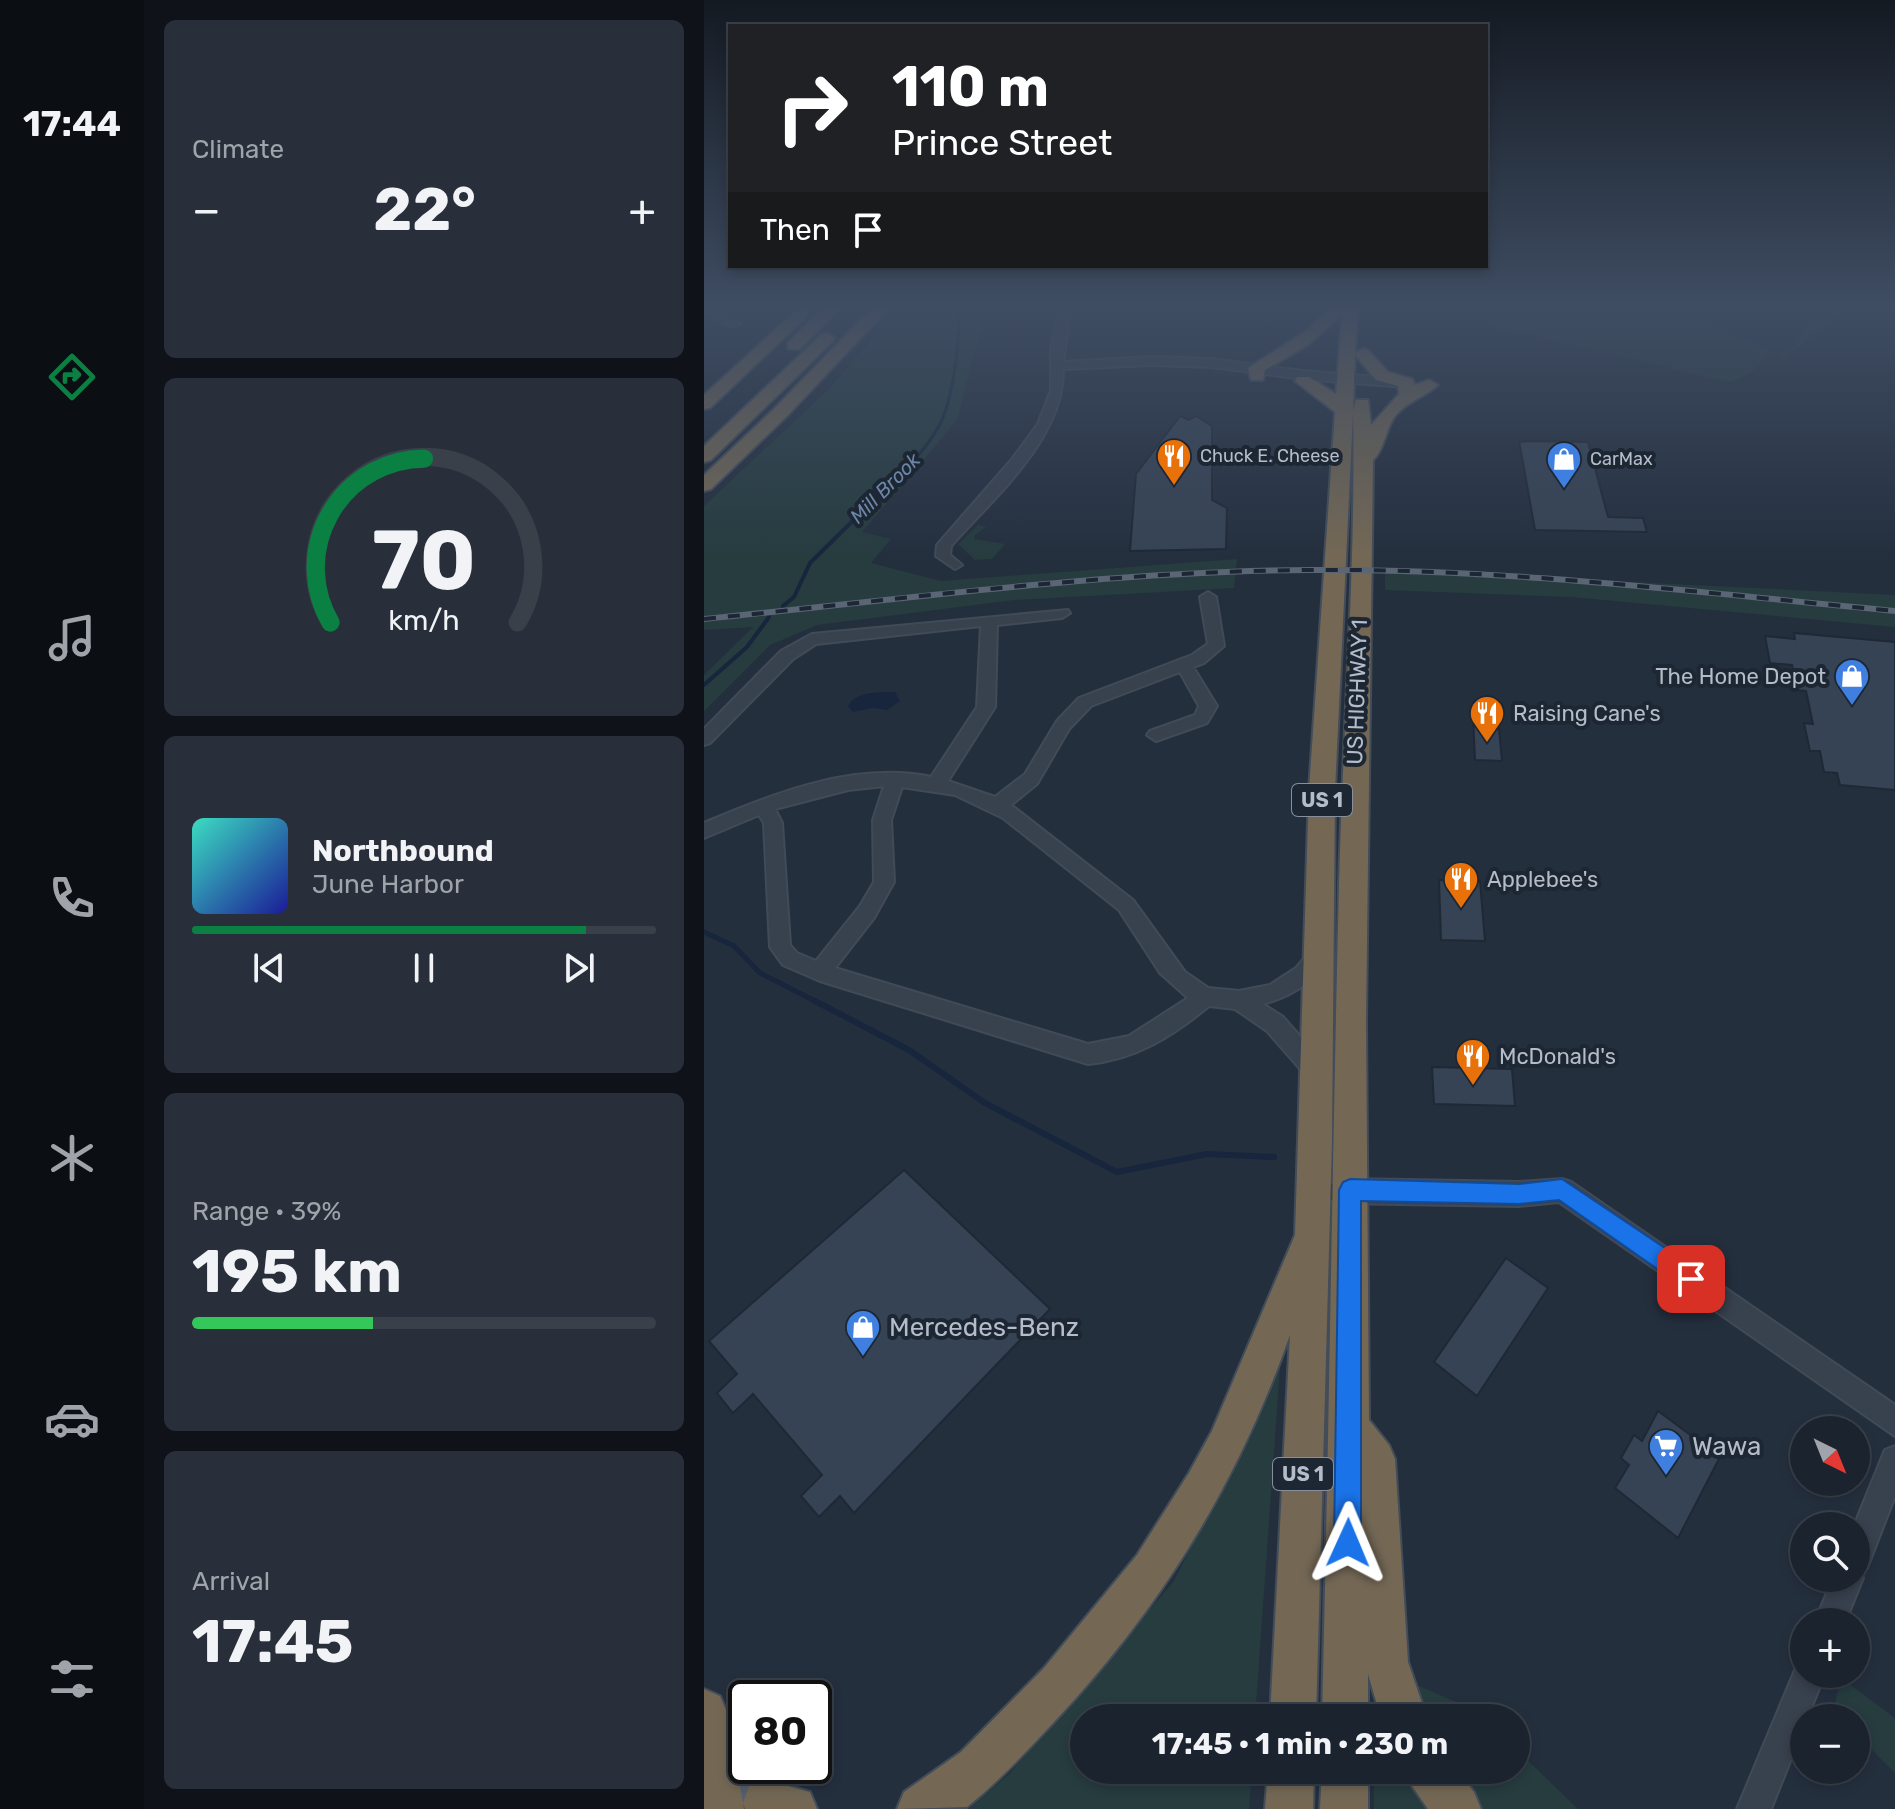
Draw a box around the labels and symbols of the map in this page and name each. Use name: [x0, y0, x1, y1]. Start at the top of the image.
restaurant icon: Chuck E. Cheese: [1155, 437, 1193, 487]
shop icon: CarMax: [1545, 440, 1583, 490]
place label: Chuck E. Cheese: [1200, 445, 1339, 467]
water label: Mill Brook: [845, 447, 926, 528]
place label: CarMax: [1590, 448, 1653, 470]
street label: US HIGHWAY 1: [1341, 619, 1373, 765]
shop icon: The Home Depot: [1833, 657, 1871, 707]
place label: The Home Depot: [1655, 663, 1826, 690]
restaurant icon: Raising Cane's: [1468, 694, 1506, 744]
place label: Raising Cane's: [1513, 700, 1661, 727]
road number: US 1: [1292, 784, 1352, 816]
restaurant icon: Applebee's: [1442, 860, 1480, 910]
place label: Applebee's: [1487, 866, 1598, 893]
restaurant icon: McDonald's: [1454, 1037, 1492, 1087]
place label: McDonald's: [1499, 1043, 1616, 1070]
pin: [1657, 1245, 1725, 1313]
shop icon: Mercedes-Benz: [844, 1308, 882, 1358]
place label: Mercedes-Benz: [889, 1312, 1079, 1343]
north arrow: [1790, 1416, 1870, 1496]
supermarket icon: Wawa: [1647, 1427, 1685, 1477]
place label: Wawa: [1692, 1431, 1761, 1462]
road number: US 1: [1273, 1458, 1333, 1490]
position arrow: [1306, 1501, 1390, 1585]
speed limit sign: 80: [728, 1680, 832, 1784]

